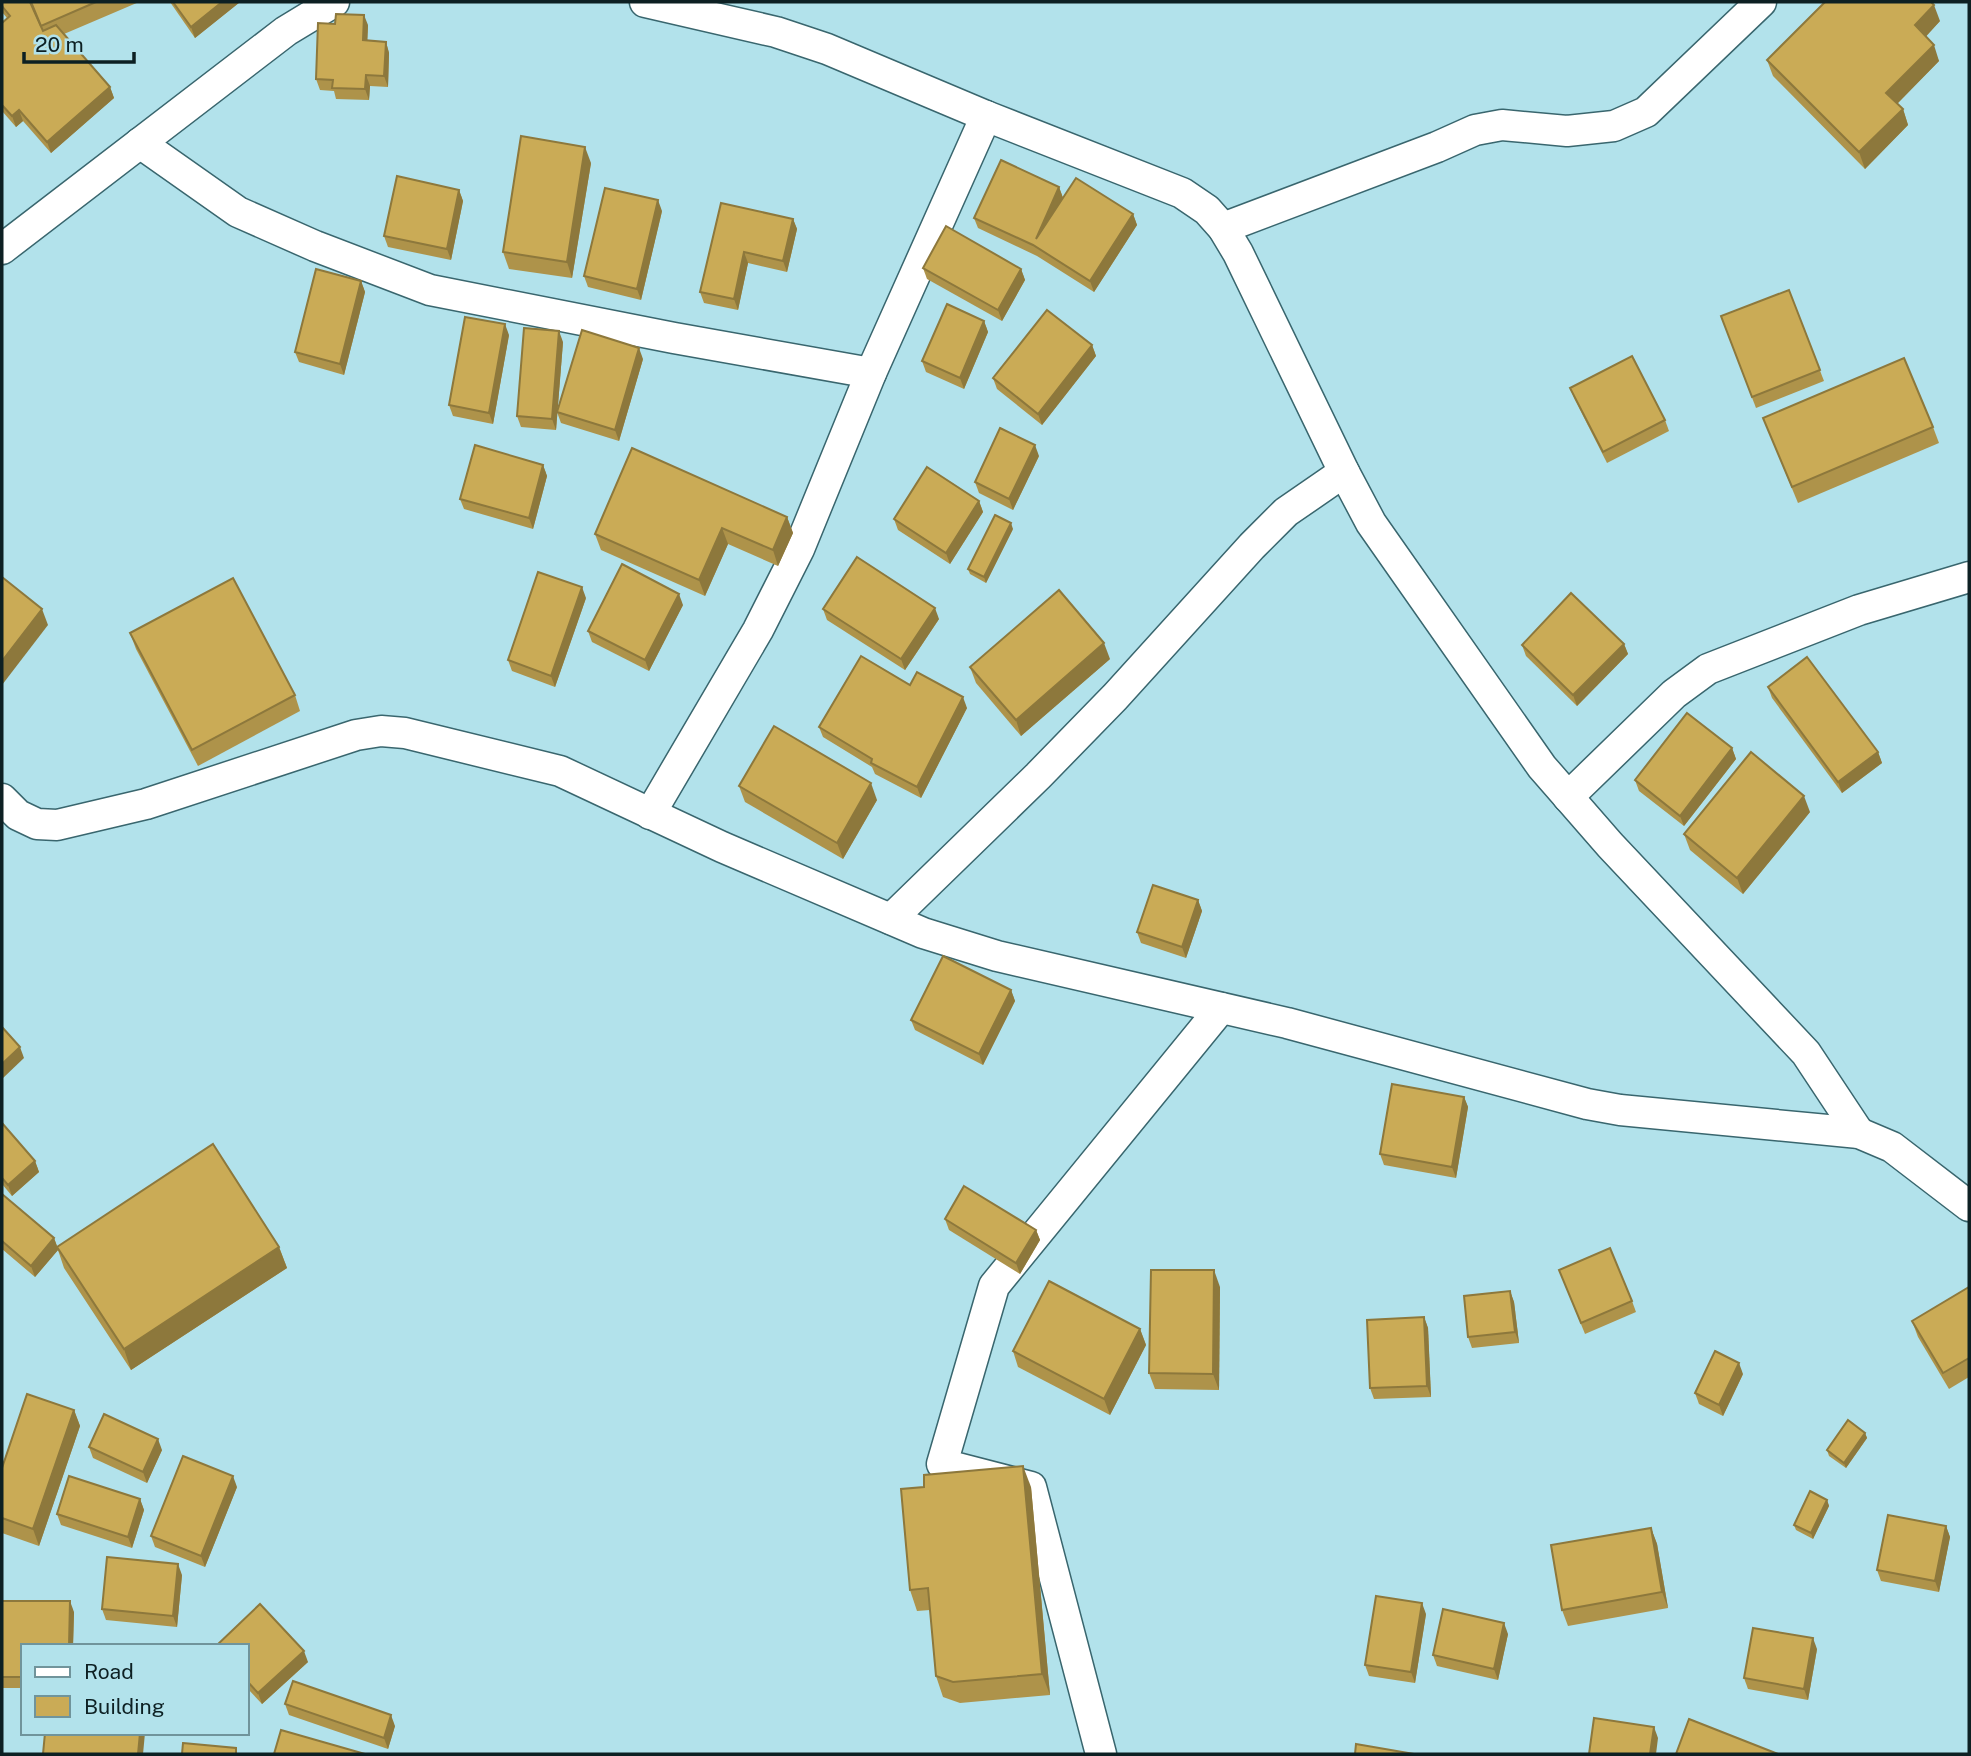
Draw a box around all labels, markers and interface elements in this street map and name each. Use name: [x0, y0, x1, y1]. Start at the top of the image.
scale bar: [24, 21, 135, 65]
text: 20 m: [35, 32, 84, 57]
legend: [21, 1644, 248, 1735]
text: Road: [84, 1659, 134, 1684]
text: Building: [84, 1694, 165, 1719]

